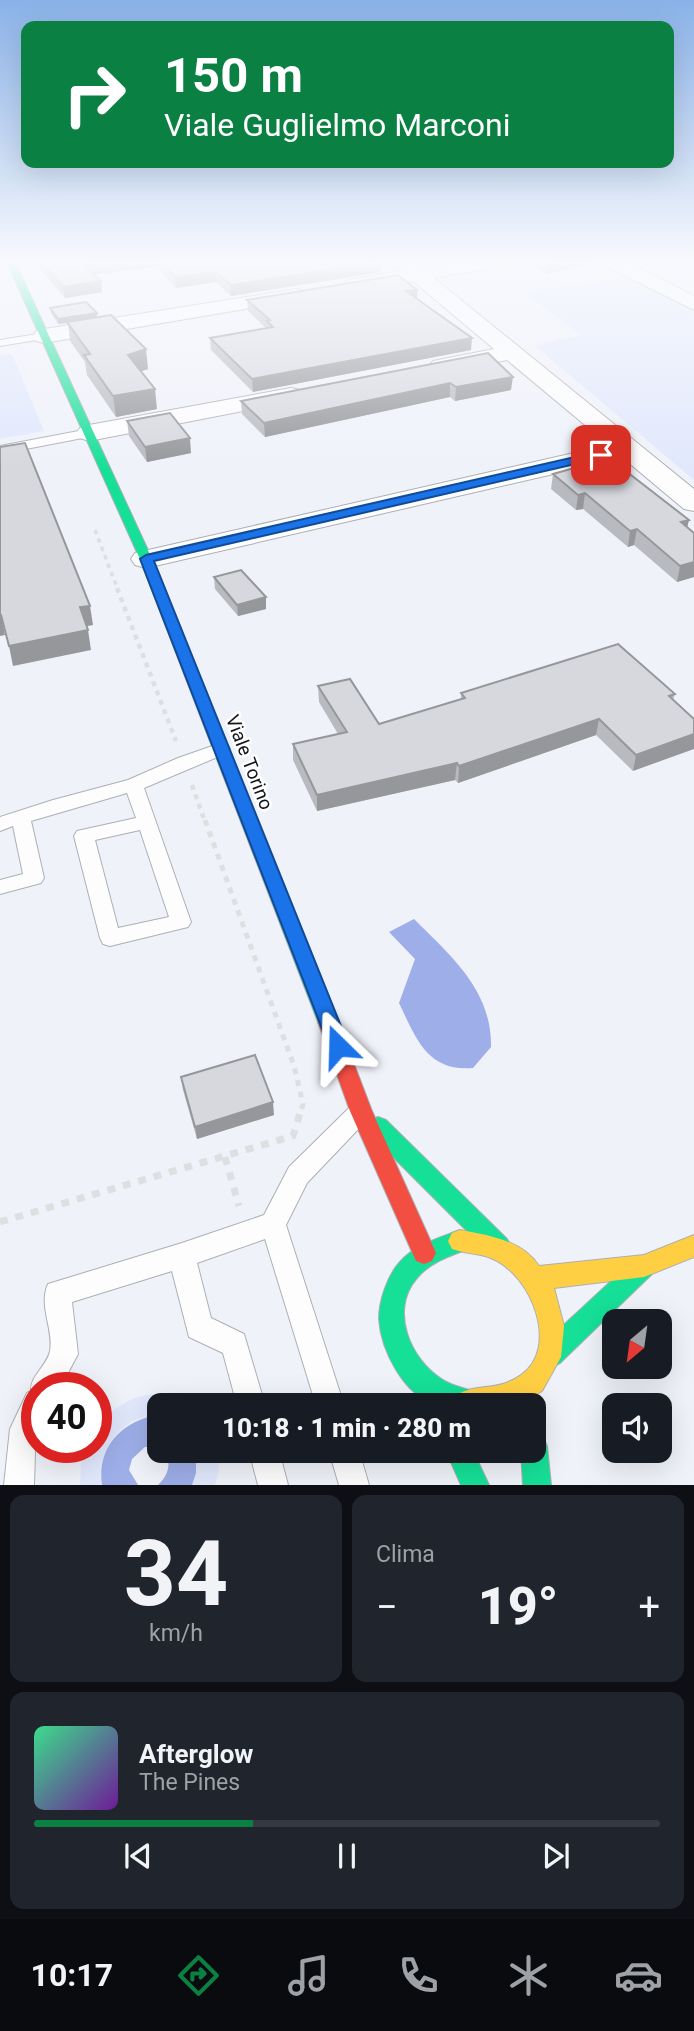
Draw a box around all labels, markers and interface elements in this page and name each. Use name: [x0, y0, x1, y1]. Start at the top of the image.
text: 150 m: [164, 47, 303, 104]
icon: right: [49, 49, 140, 140]
text: Viale Guglielmo Marconi: [164, 106, 511, 144]
pin: [571, 425, 631, 485]
icon: arrive: [582, 436, 620, 474]
street label: Viale Torino: [221, 712, 278, 813]
position arrow: [301, 1009, 375, 1083]
north arrow: [602, 1309, 672, 1379]
map controls: [602, 1309, 672, 1463]
speed limit sign: 40: [21, 1372, 112, 1463]
button: sound: [602, 1393, 672, 1463]
text: 10:18 · 1 min · 280 m: [222, 1413, 471, 1443]
text: 34: [124, 1521, 228, 1627]
text: Clima: [376, 1541, 435, 1568]
text: 19°: [478, 1576, 558, 1637]
text: −: [376, 1585, 398, 1629]
text: +: [638, 1585, 660, 1629]
text: km/h: [149, 1620, 203, 1647]
text: Afterglow: [139, 1739, 253, 1769]
text: The Pines: [139, 1769, 240, 1796]
icon: previous: [119, 1837, 157, 1875]
icon: pause: [328, 1837, 366, 1875]
icon: next: [537, 1837, 575, 1875]
icon: directions: [174, 1951, 223, 2000]
icon: music: [284, 1951, 333, 2000]
icon: phone: [394, 1951, 443, 2000]
icon: climate: [504, 1951, 553, 2000]
icon: car: [614, 1951, 663, 2000]
text: 10:17: [31, 1956, 113, 1994]

